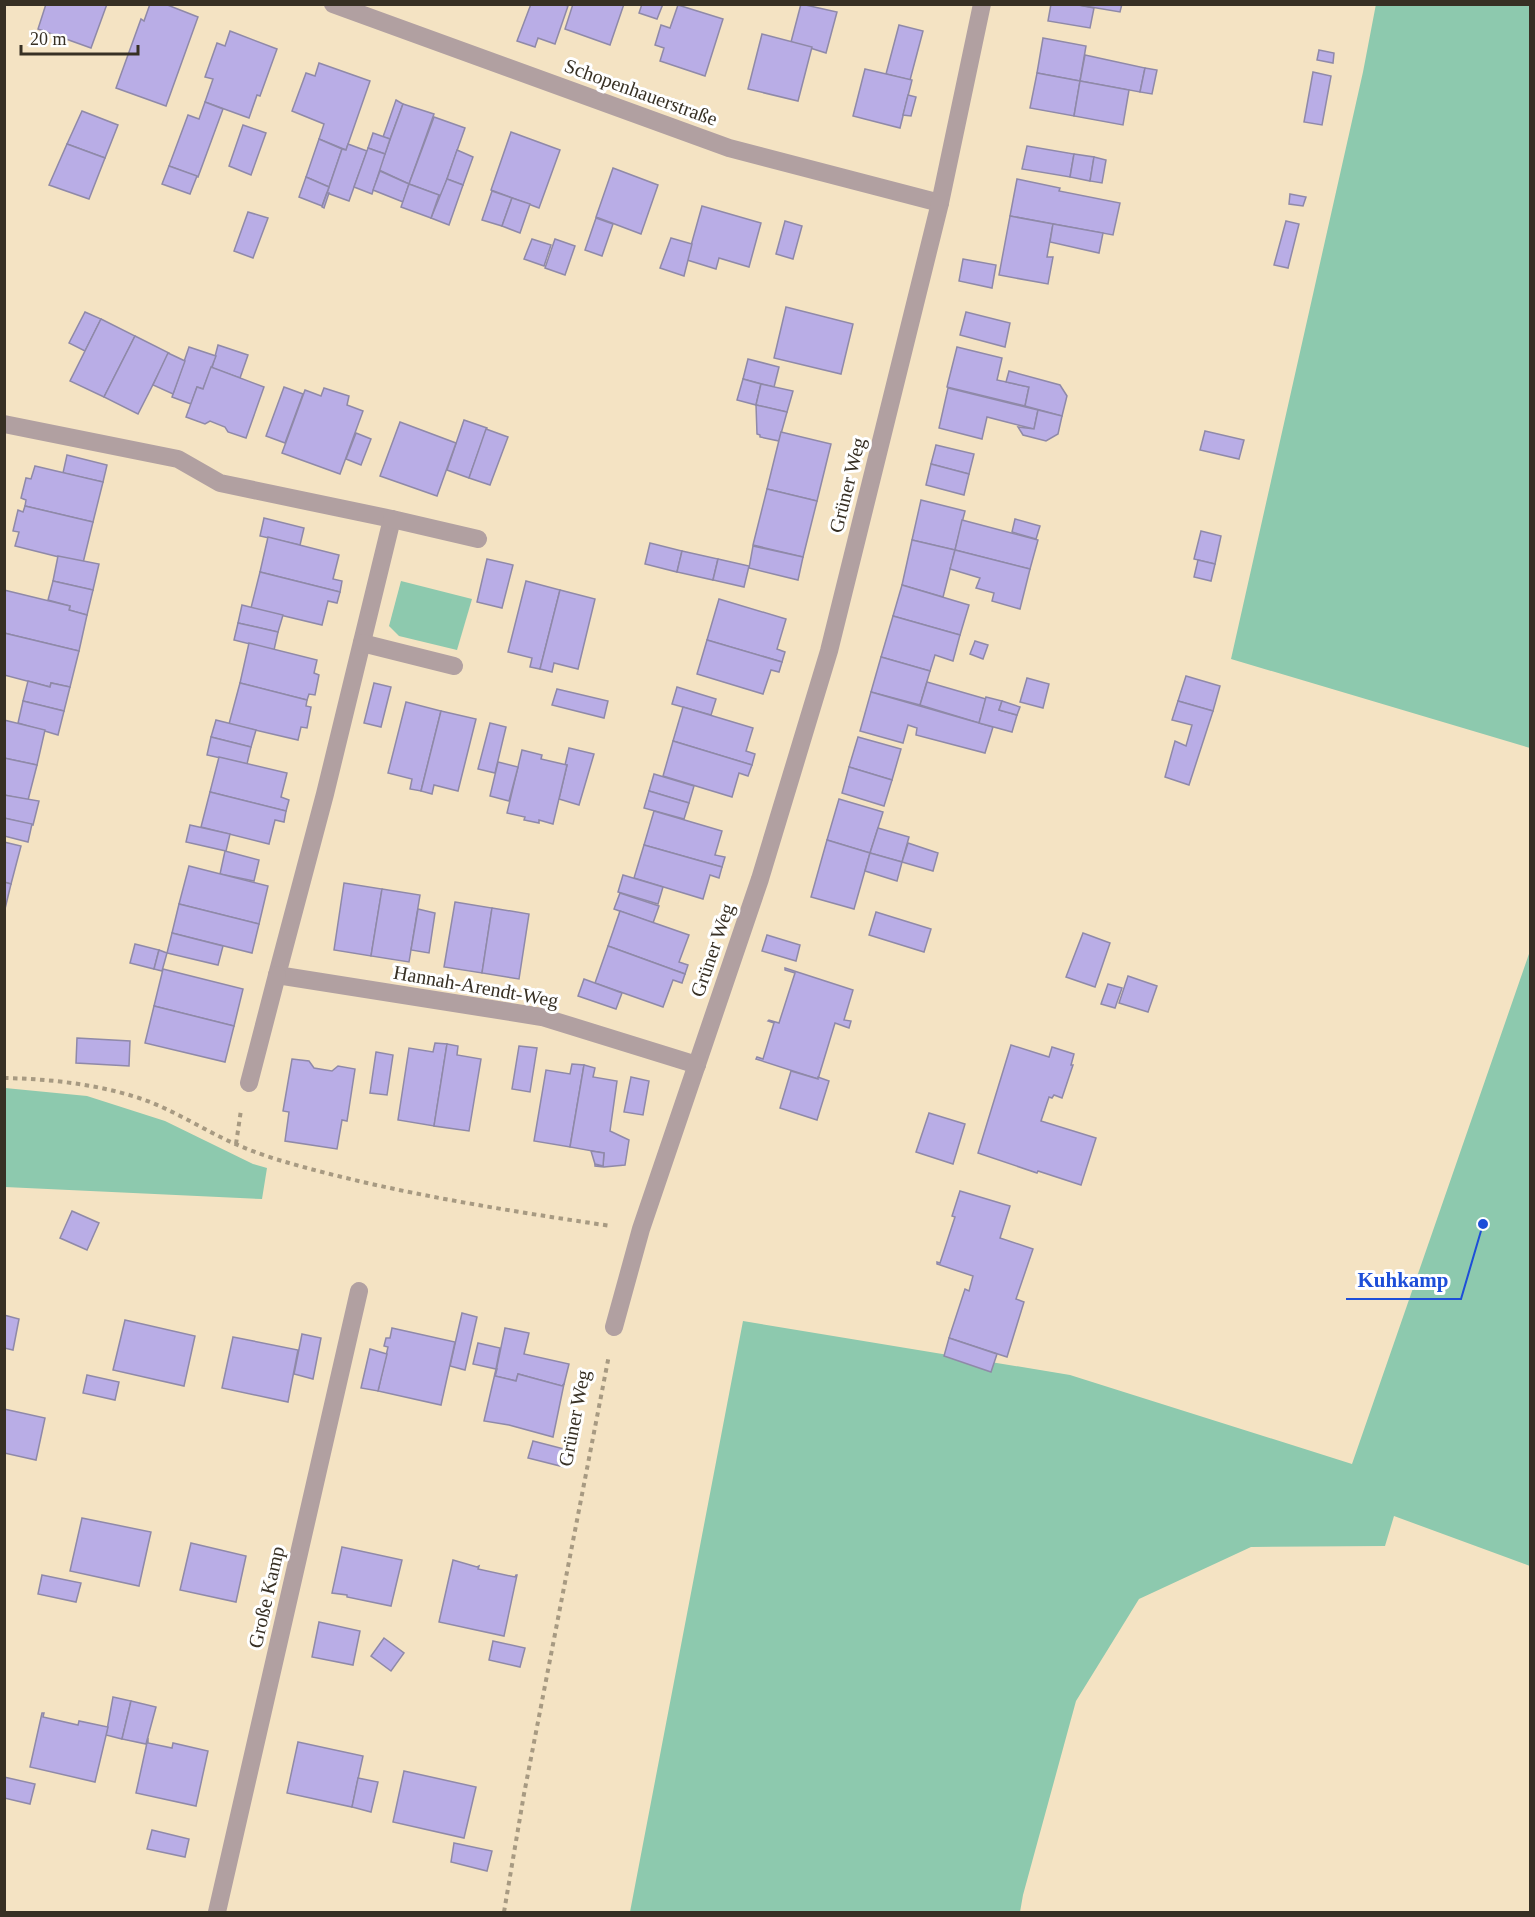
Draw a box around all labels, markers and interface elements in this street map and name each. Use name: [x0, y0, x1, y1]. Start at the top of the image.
scale bar: [21, 18, 138, 56]
text: 20 m: [30, 29, 67, 49]
street label: Schopenhauerstraße: [561, 54, 721, 131]
street label: Grüner Weg: [825, 435, 870, 535]
street label: Grüner Weg: [686, 900, 739, 1000]
street label: Hannah-Arendt-Weg: [392, 961, 560, 1012]
callout: Kuhkamp: [1346, 1260, 1461, 1299]
text: Kuhkamp: [1357, 1268, 1449, 1292]
street label: Grüner Weg: [554, 1368, 595, 1468]
street label: Große Kamp: [244, 1544, 289, 1650]

